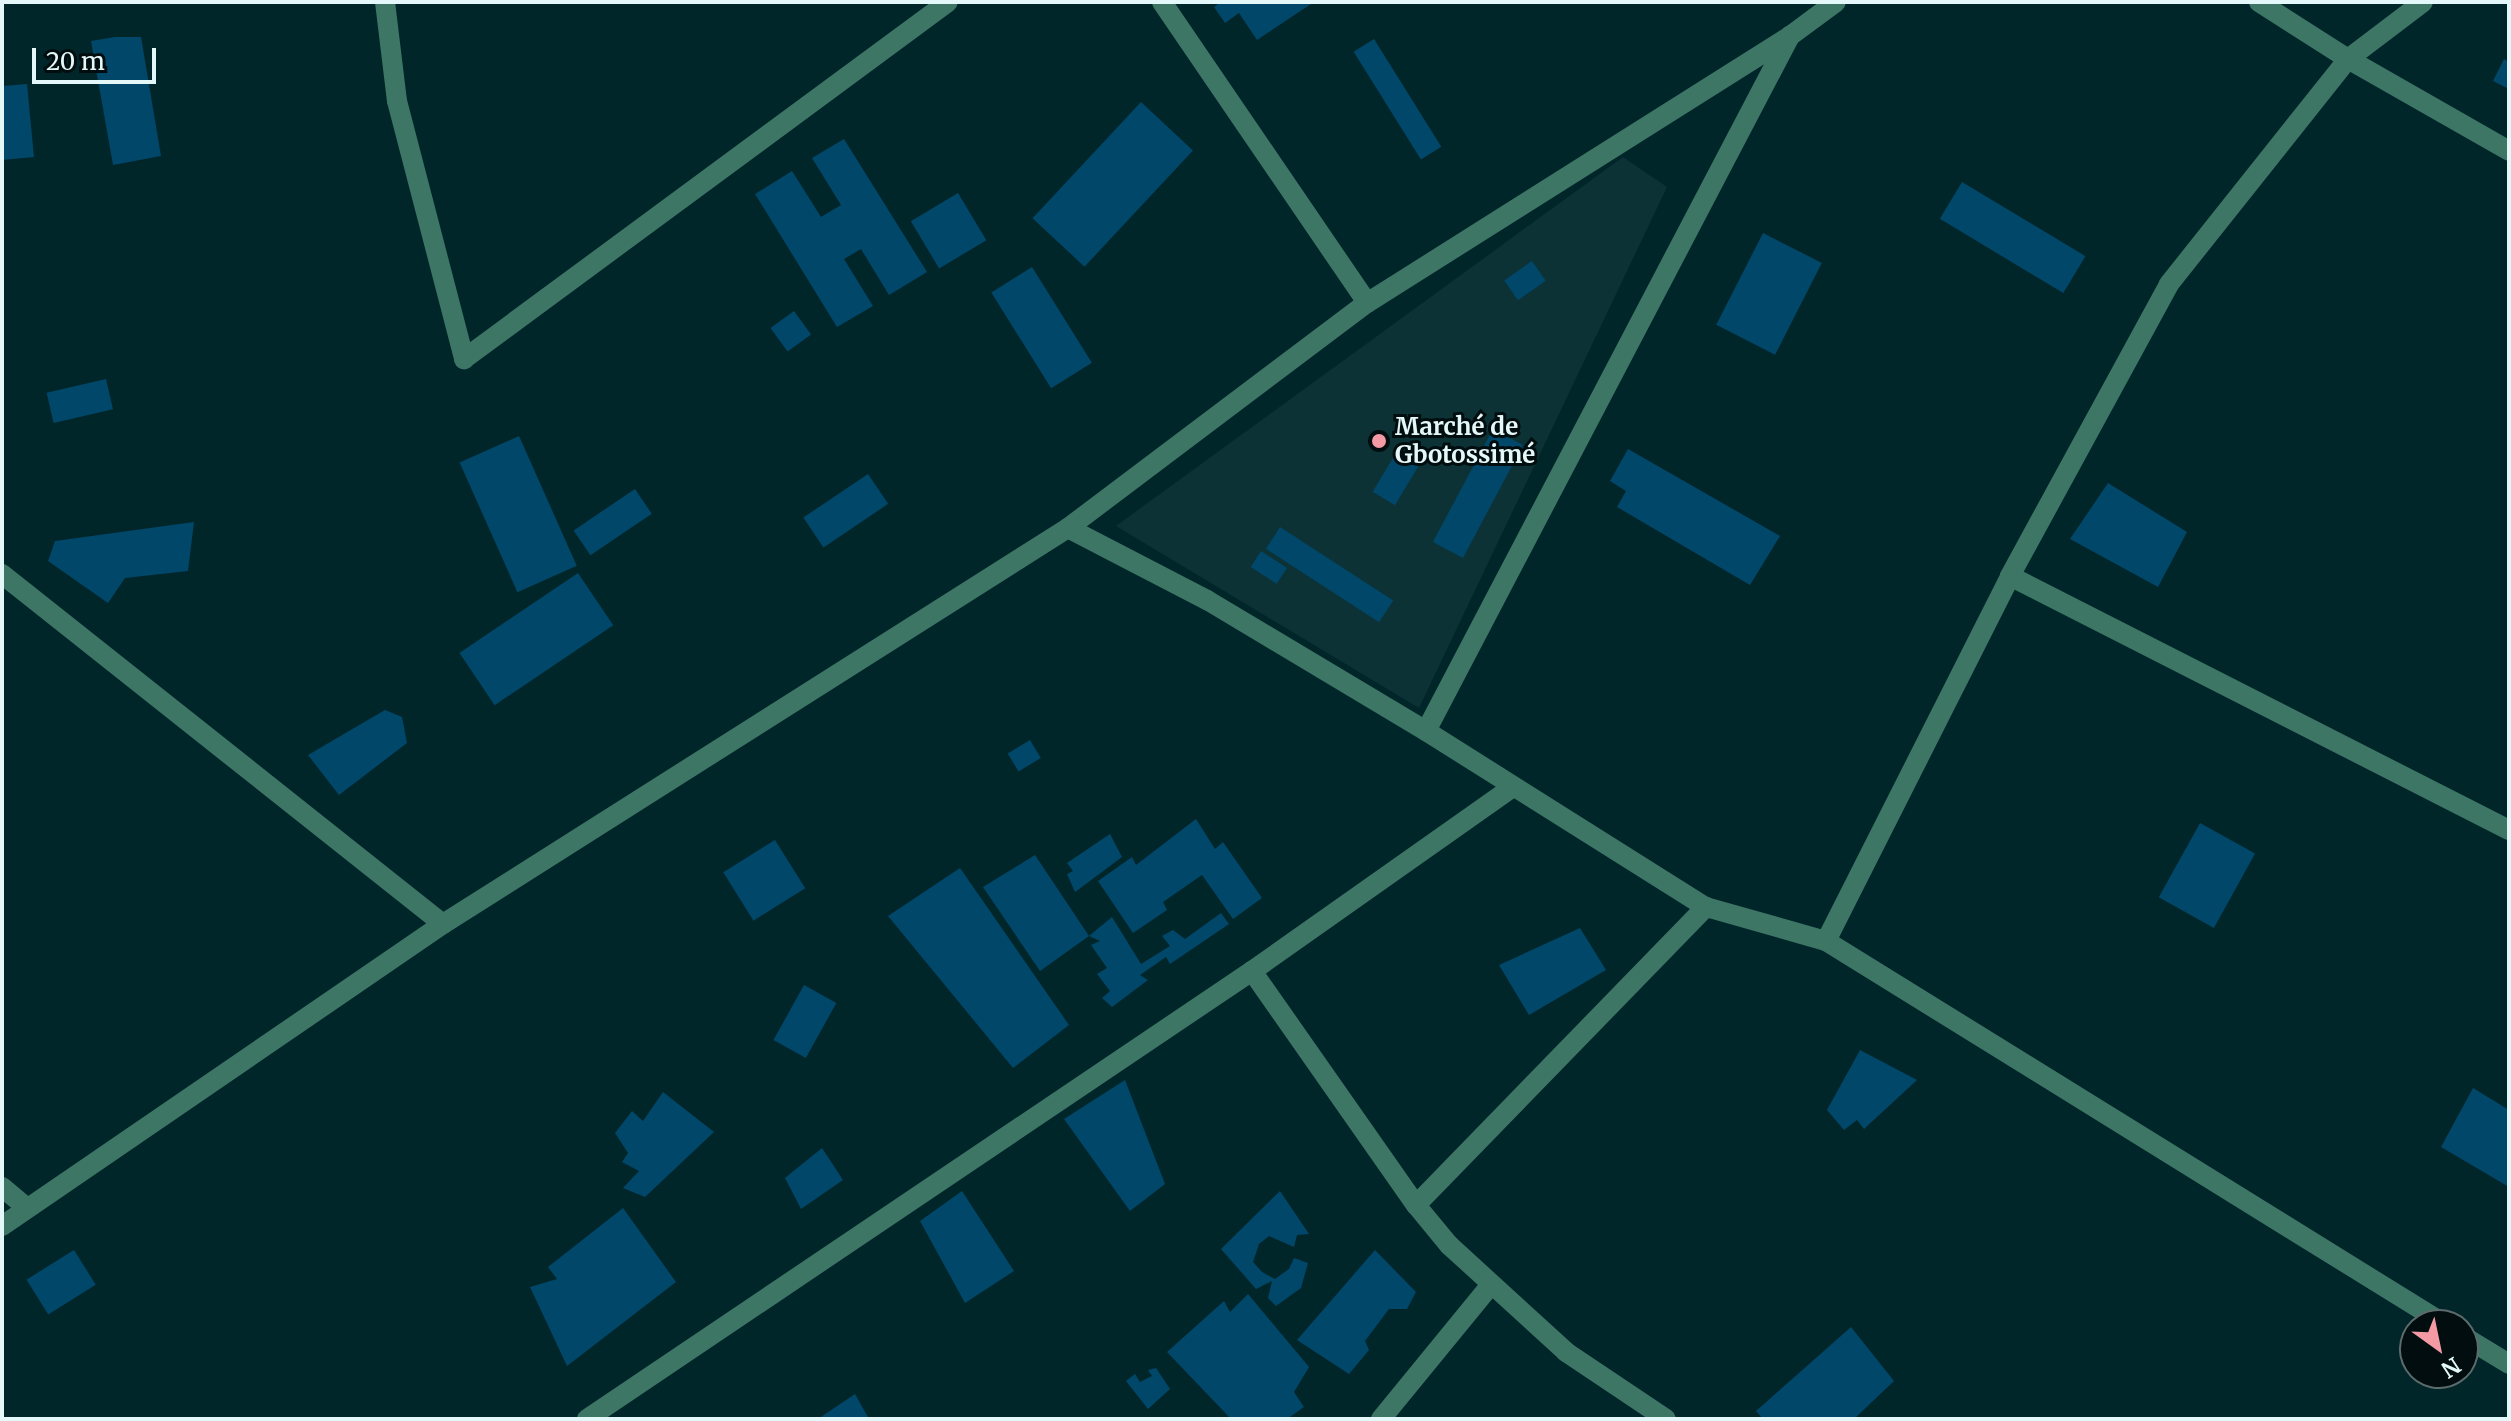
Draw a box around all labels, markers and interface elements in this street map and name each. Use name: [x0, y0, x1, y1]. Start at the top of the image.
scale bar: [36, 32, 160, 82]
text: 20 m: [46, 46, 105, 77]
place label: Marché de Gbotossimé: [1395, 413, 1535, 469]
marker: Marché de Gbotossimé: [1370, 432, 1388, 450]
north arrow: [2399, 1309, 2479, 1389]
text: N: [2436, 1351, 2466, 1384]

